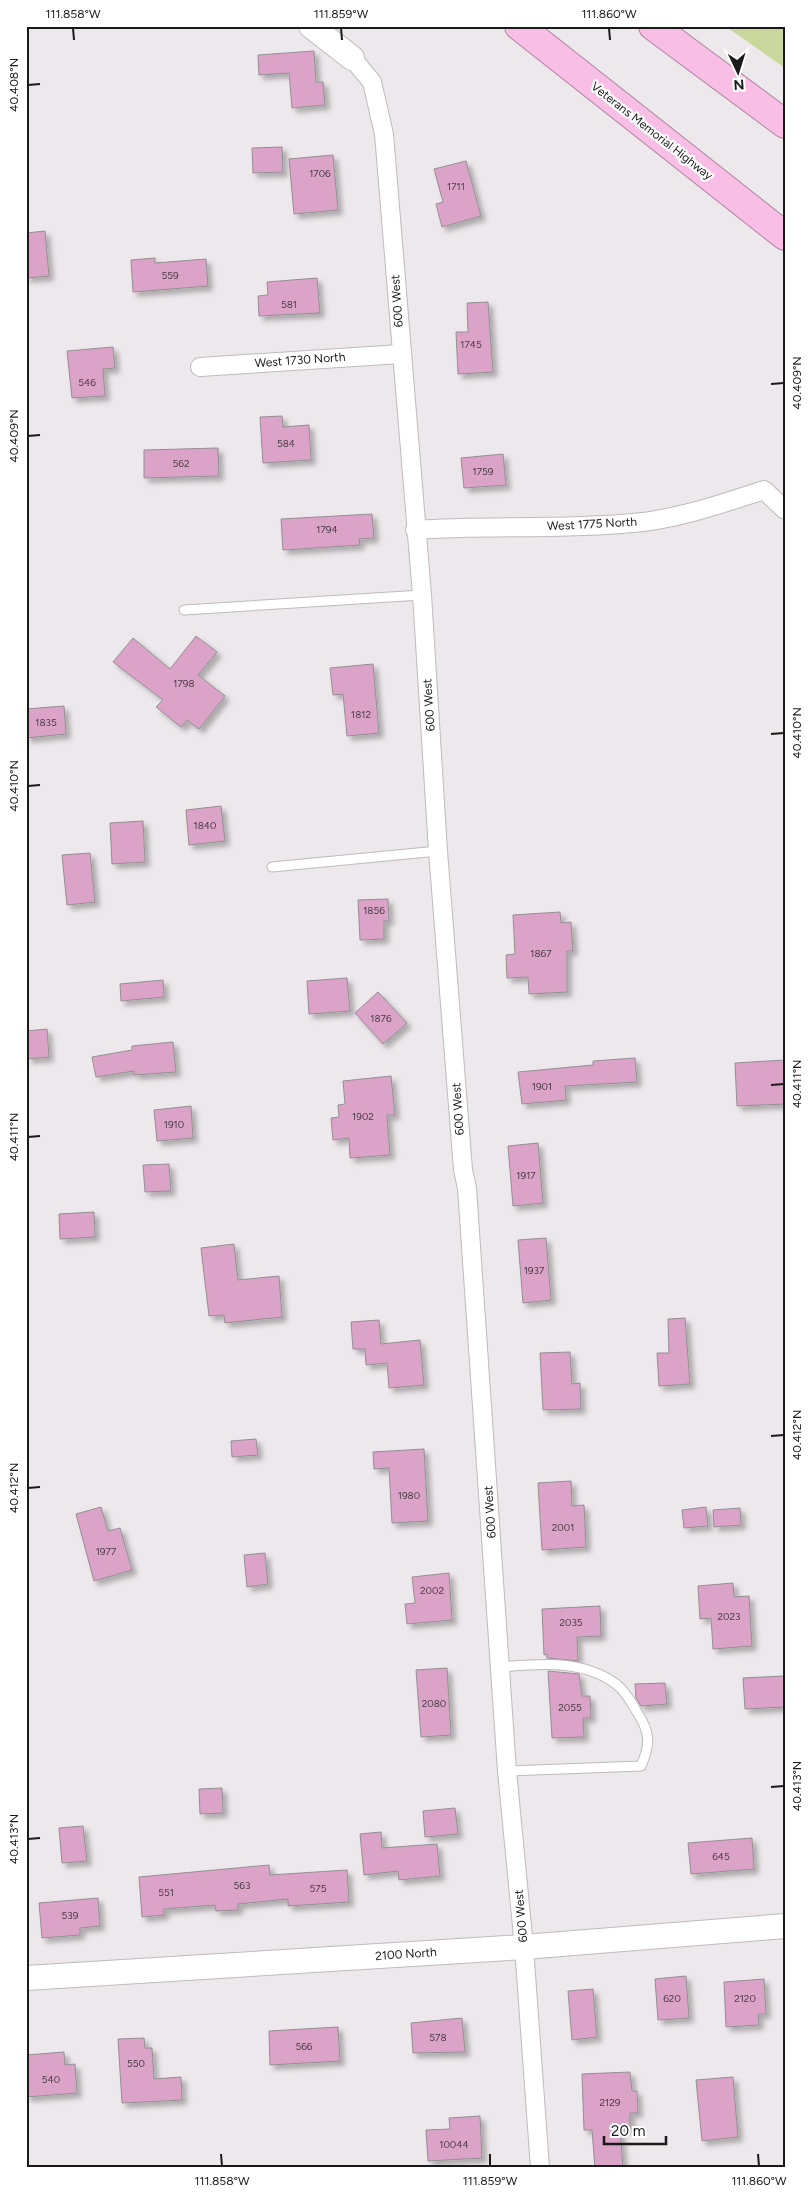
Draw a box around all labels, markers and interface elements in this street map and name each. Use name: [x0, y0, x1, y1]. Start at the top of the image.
text: 111.858°W: [46, 7, 101, 21]
text: 111.859°W: [314, 7, 369, 21]
text: 111.860°W: [581, 7, 637, 21]
north arrow: [714, 48, 764, 98]
text: 40.408°N: [7, 58, 21, 112]
text: N: [733, 76, 745, 93]
street label: Veterans Memorial Highway: [588, 79, 716, 183]
house number: 1706: [309, 167, 331, 180]
house number: 1711: [447, 180, 465, 193]
house number: 559: [161, 269, 179, 282]
street label: 600 West: [388, 274, 406, 328]
house number: 581: [281, 298, 297, 311]
house number: 1745: [460, 338, 482, 351]
street label: West 1730 North: [254, 350, 346, 370]
text: 40.409°N: [790, 356, 804, 410]
house number: 546: [78, 376, 96, 389]
text: 40.409°N: [7, 409, 21, 463]
house number: 584: [277, 437, 295, 450]
house number: 562: [173, 457, 190, 470]
house number: 1759: [473, 465, 494, 478]
street label: West 1775 North: [547, 515, 638, 533]
house number: 1794: [316, 523, 338, 536]
house number: 1798: [173, 677, 195, 690]
street label: 600 West: [420, 678, 438, 732]
text: 40.410°N: [790, 707, 804, 759]
house number: 1812: [351, 708, 371, 721]
house number: 1835: [35, 716, 57, 729]
text: 40.410°N: [7, 760, 21, 812]
house number: 1840: [194, 819, 216, 832]
house number: 1856: [363, 904, 385, 917]
house number: 1867: [530, 947, 552, 960]
house number: 1876: [370, 1012, 392, 1025]
text: 40.411°N: [790, 1060, 804, 1108]
house number: 1901: [532, 1080, 552, 1093]
street label: 600 West: [449, 1082, 467, 1136]
house number: 1902: [352, 1110, 374, 1123]
text: 40.411°N: [7, 1113, 21, 1161]
house number: 1910: [164, 1118, 184, 1131]
house number: 1917: [516, 1169, 536, 1182]
house number: 1937: [524, 1264, 545, 1277]
text: 40.412°N: [790, 1410, 804, 1460]
text: 40.412°N: [7, 1463, 21, 1513]
street label: 600 West: [481, 1485, 499, 1539]
house number: 1980: [398, 1489, 420, 1502]
house number: 2001: [552, 1521, 574, 1534]
house number: 1977: [96, 1545, 117, 1558]
house number: 2002: [420, 1584, 444, 1597]
house number: 2023: [717, 1610, 741, 1623]
house number: 2035: [559, 1616, 583, 1629]
house number: 2080: [422, 1697, 446, 1710]
house number: 2055: [558, 1701, 582, 1714]
text: 40.413°N: [790, 1761, 804, 1811]
text: 40.413°N: [7, 1814, 21, 1864]
house number: 645: [712, 1850, 730, 1863]
house number: 563: [234, 1879, 250, 1892]
house number: 575: [310, 1882, 327, 1895]
house number: 551: [158, 1886, 174, 1899]
street label: 600 West: [512, 1889, 530, 1943]
house number: 539: [62, 1909, 79, 1922]
street label: 2100 North: [375, 1945, 437, 1963]
house number: 620: [663, 1992, 681, 2005]
house number: 2120: [734, 1992, 756, 2005]
house number: 578: [429, 2031, 447, 2044]
house number: 566: [295, 2040, 313, 2053]
house number: 550: [127, 2057, 145, 2070]
house number: 540: [42, 2073, 60, 2086]
house number: 2129: [600, 2096, 621, 2109]
scale bar: [604, 2114, 666, 2146]
text: 20 m: [611, 2122, 645, 2140]
house number: 10044: [439, 2138, 469, 2151]
text: 111.858°W: [195, 2174, 250, 2188]
text: 111.859°W: [463, 2174, 518, 2188]
text: 111.860°W: [731, 2174, 787, 2188]

